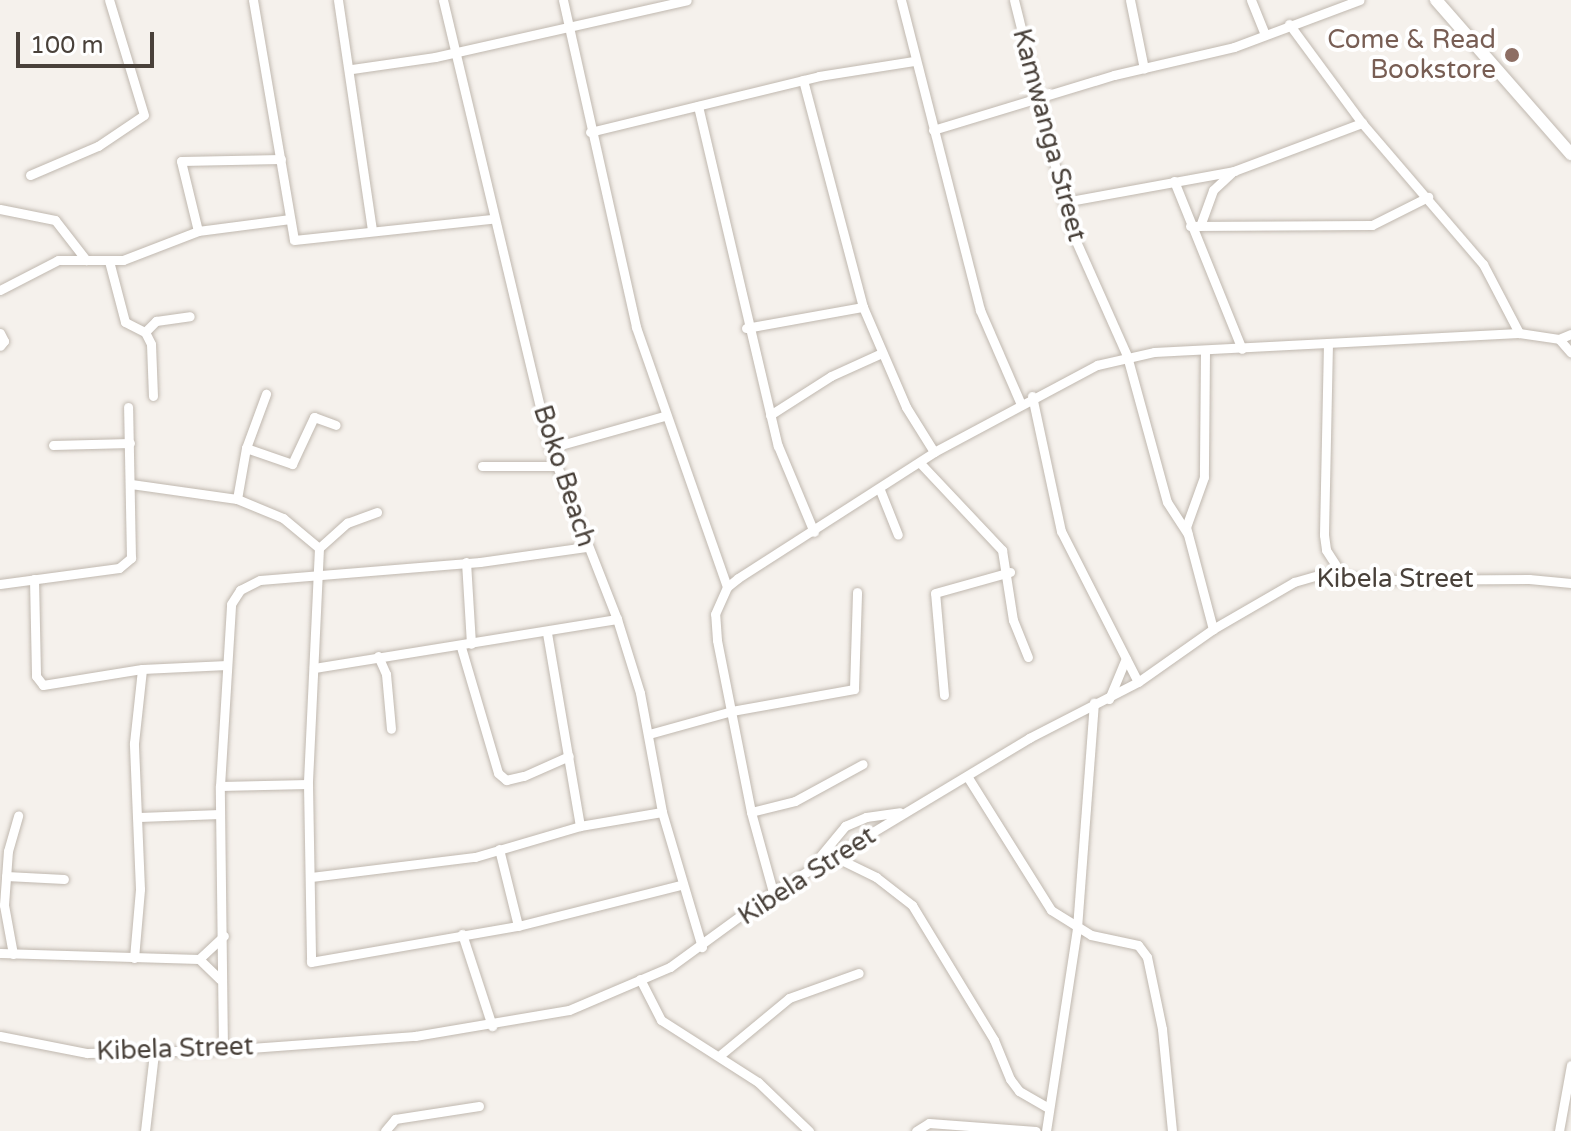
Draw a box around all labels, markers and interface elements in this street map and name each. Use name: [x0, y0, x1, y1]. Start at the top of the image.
scale bar: [20, 16, 158, 66]
place label: Come & Read Bookstore: [1327, 24, 1496, 86]
street label: Kamwanga Street: [1006, 25, 1092, 245]
text: 100 m: [30, 31, 104, 60]
marker: Come & Read Bookstore: [1503, 46, 1521, 64]
street label: Boko Beach: [526, 401, 602, 551]
street label: Kibela Street: [1316, 563, 1474, 595]
street label: Kibela Street: [733, 820, 881, 932]
street label: Kibela Street: [96, 1031, 254, 1067]

